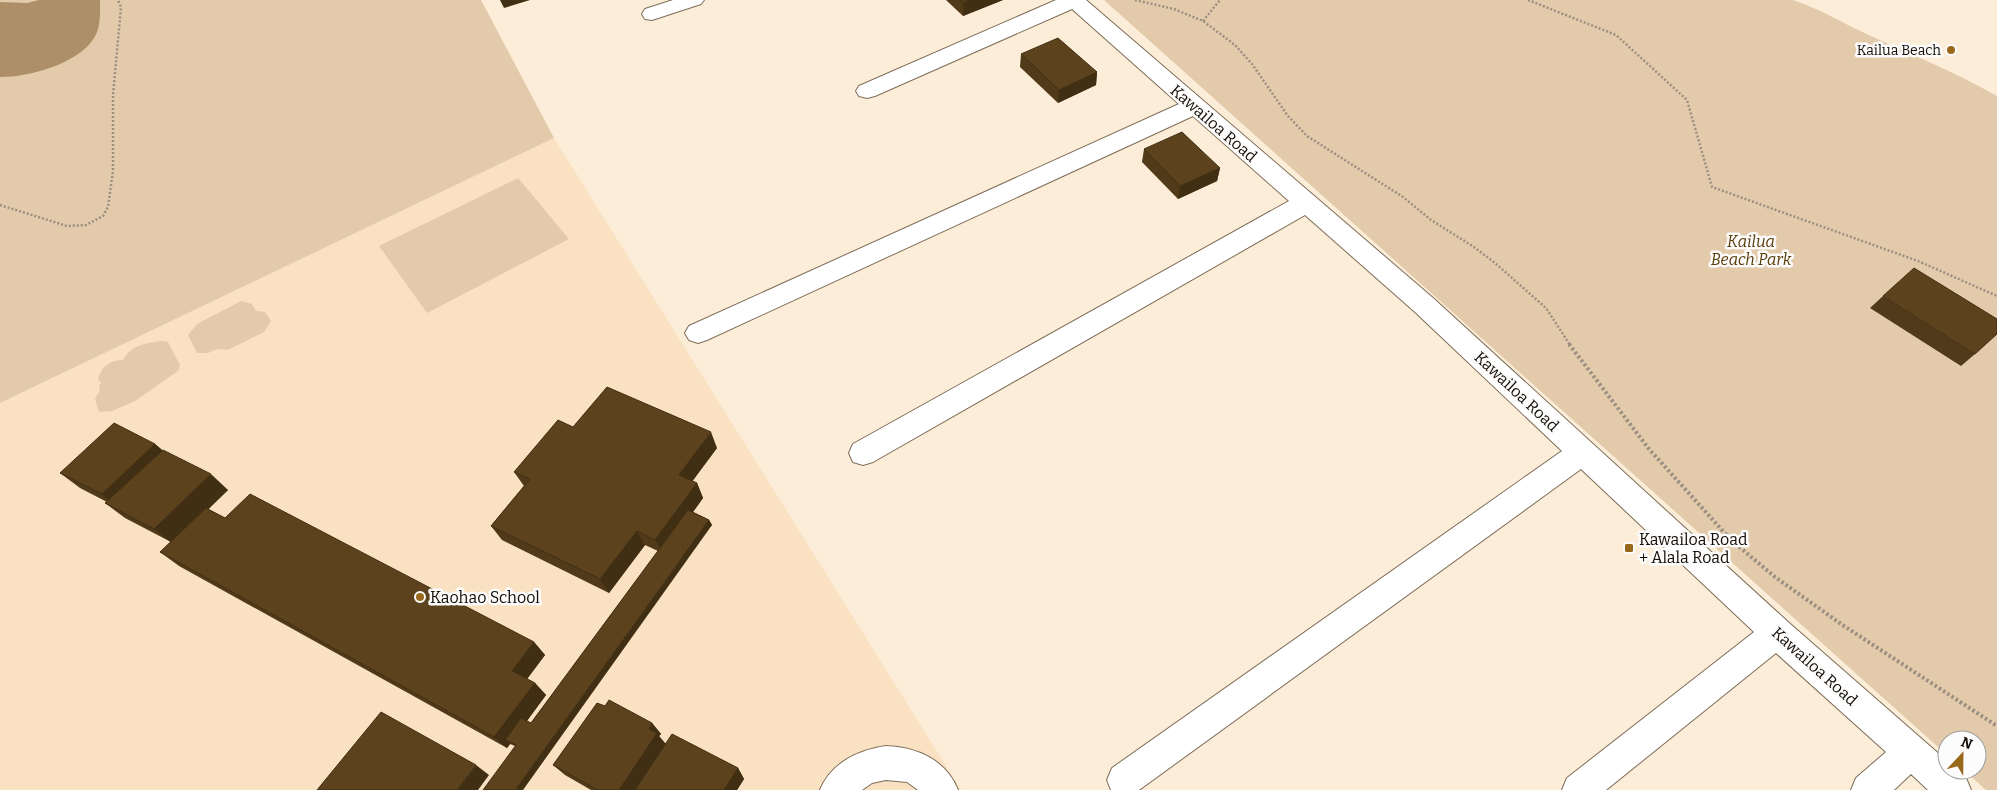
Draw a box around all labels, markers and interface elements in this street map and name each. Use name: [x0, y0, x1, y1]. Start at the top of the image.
place label: Kailua Beach: [1857, 42, 1941, 59]
marker: Kailua Beach: [1945, 44, 1957, 56]
street label: Kawailoa Road: [1167, 81, 1261, 166]
park label: Kailua Beach Park: [1711, 232, 1792, 269]
street label: Kawailoa Road: [1471, 347, 1563, 436]
place label: Kawailoa Road + Alala Road: [1639, 530, 1748, 567]
marker: Kawailoa Road + Alala Road: [1623, 542, 1635, 554]
place label: Kaohao School: [430, 588, 540, 607]
marker: Kaohao School: [414, 591, 426, 603]
street label: Kawailoa Road: [1768, 623, 1862, 710]
north arrow: [1937, 730, 1987, 780]
text: N: [1958, 734, 1975, 753]

